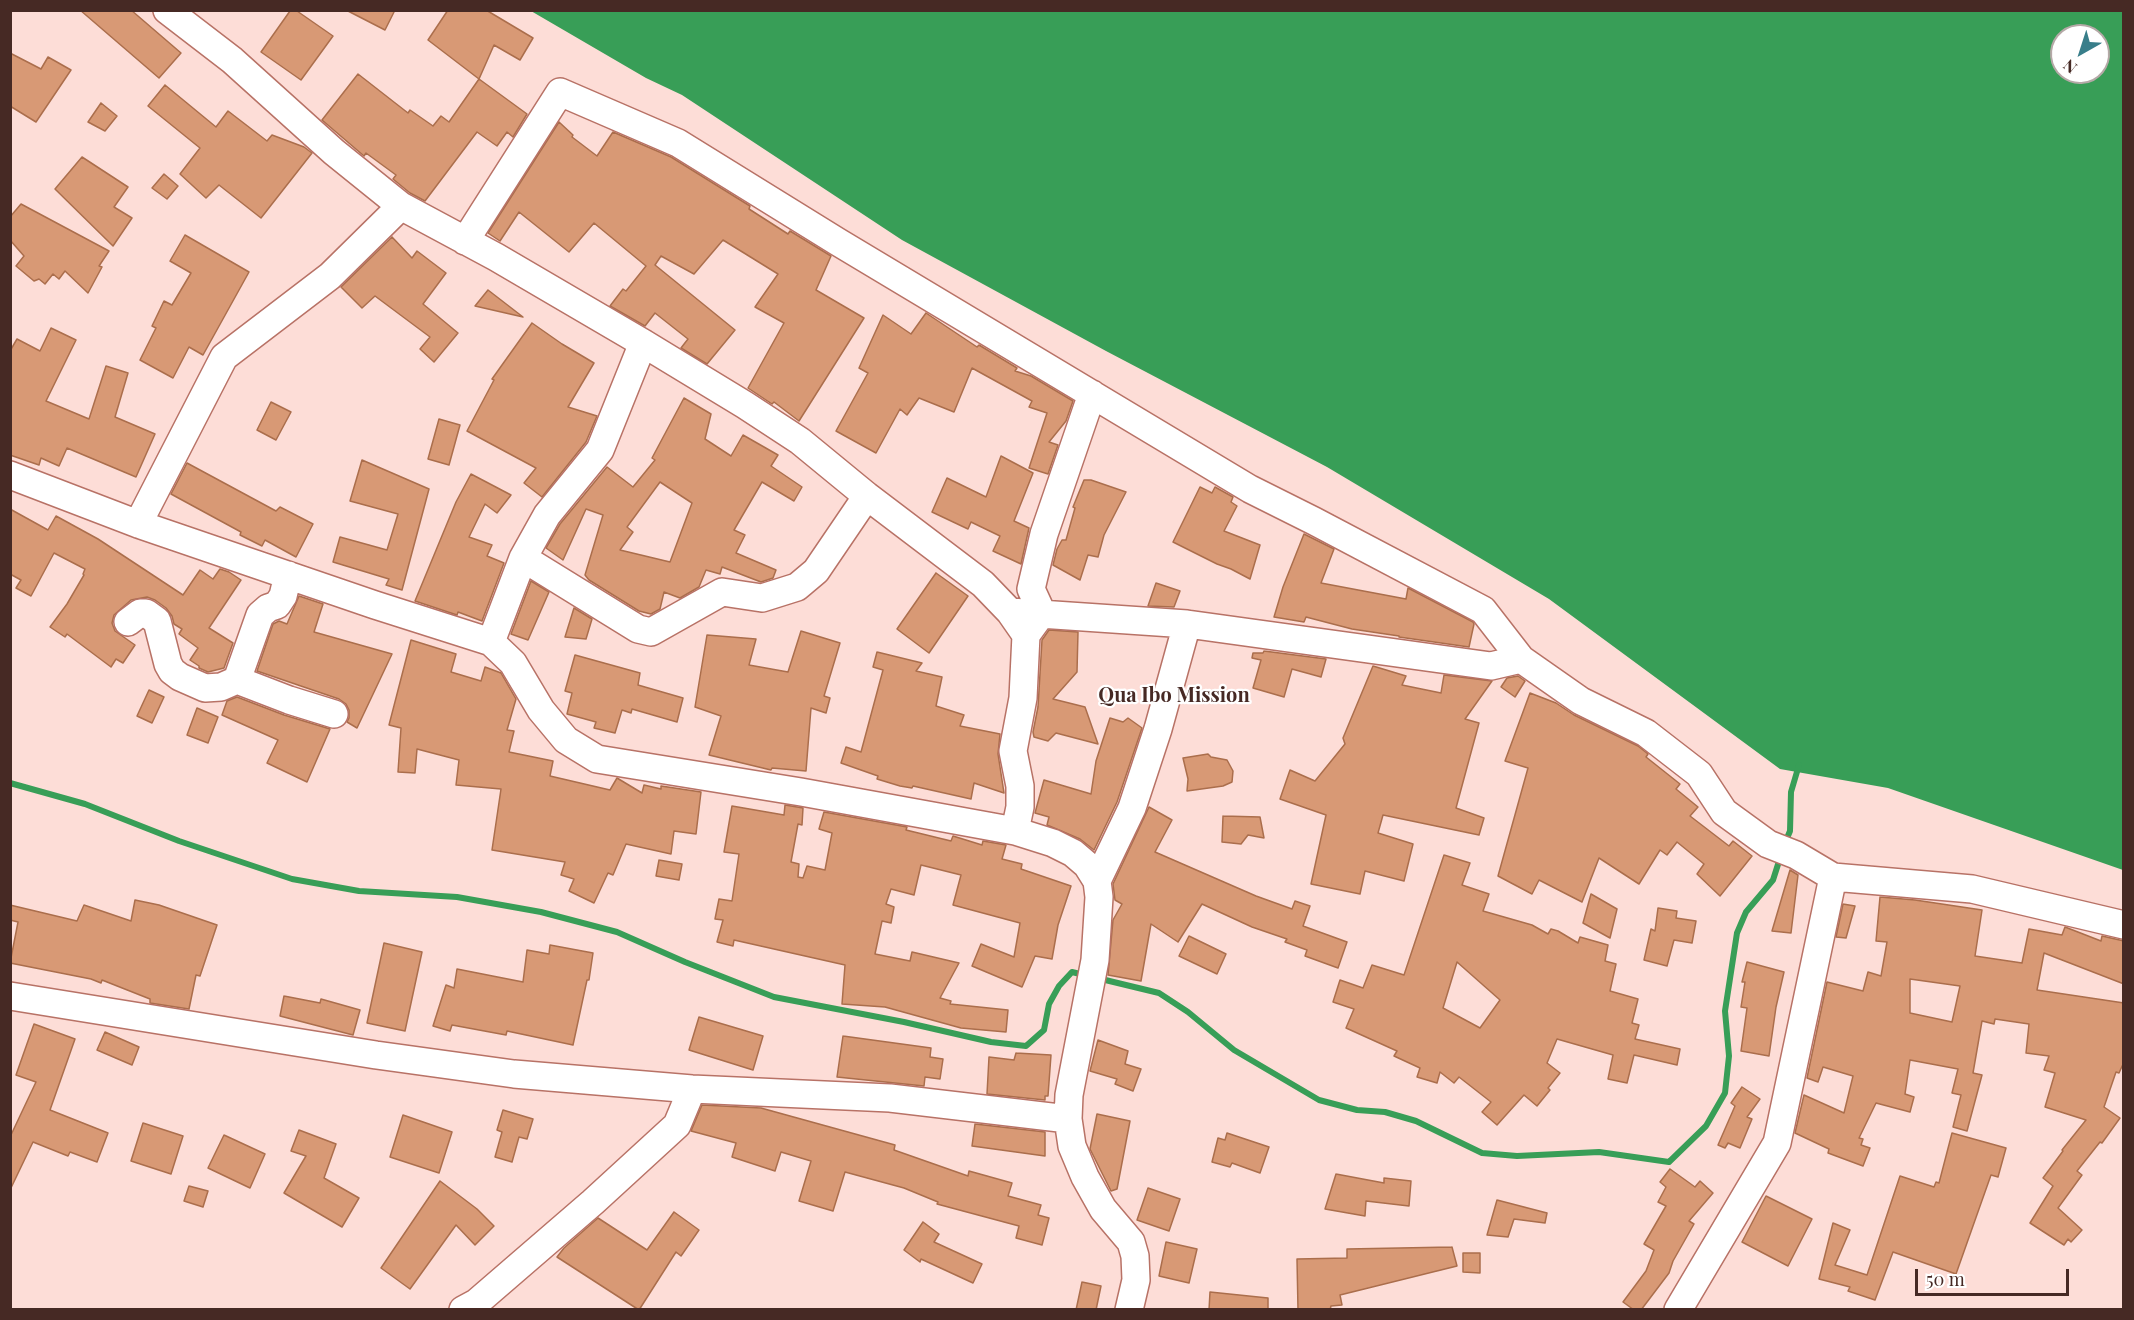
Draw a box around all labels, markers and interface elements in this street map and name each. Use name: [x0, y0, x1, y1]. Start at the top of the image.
north arrow: [2050, 24, 2110, 84]
text: N: [2059, 55, 2081, 79]
district label: Qua Ibo Mission: [1098, 684, 1250, 708]
scale bar: [1918, 1257, 2072, 1295]
text: 50 m: [1926, 1267, 1965, 1291]

